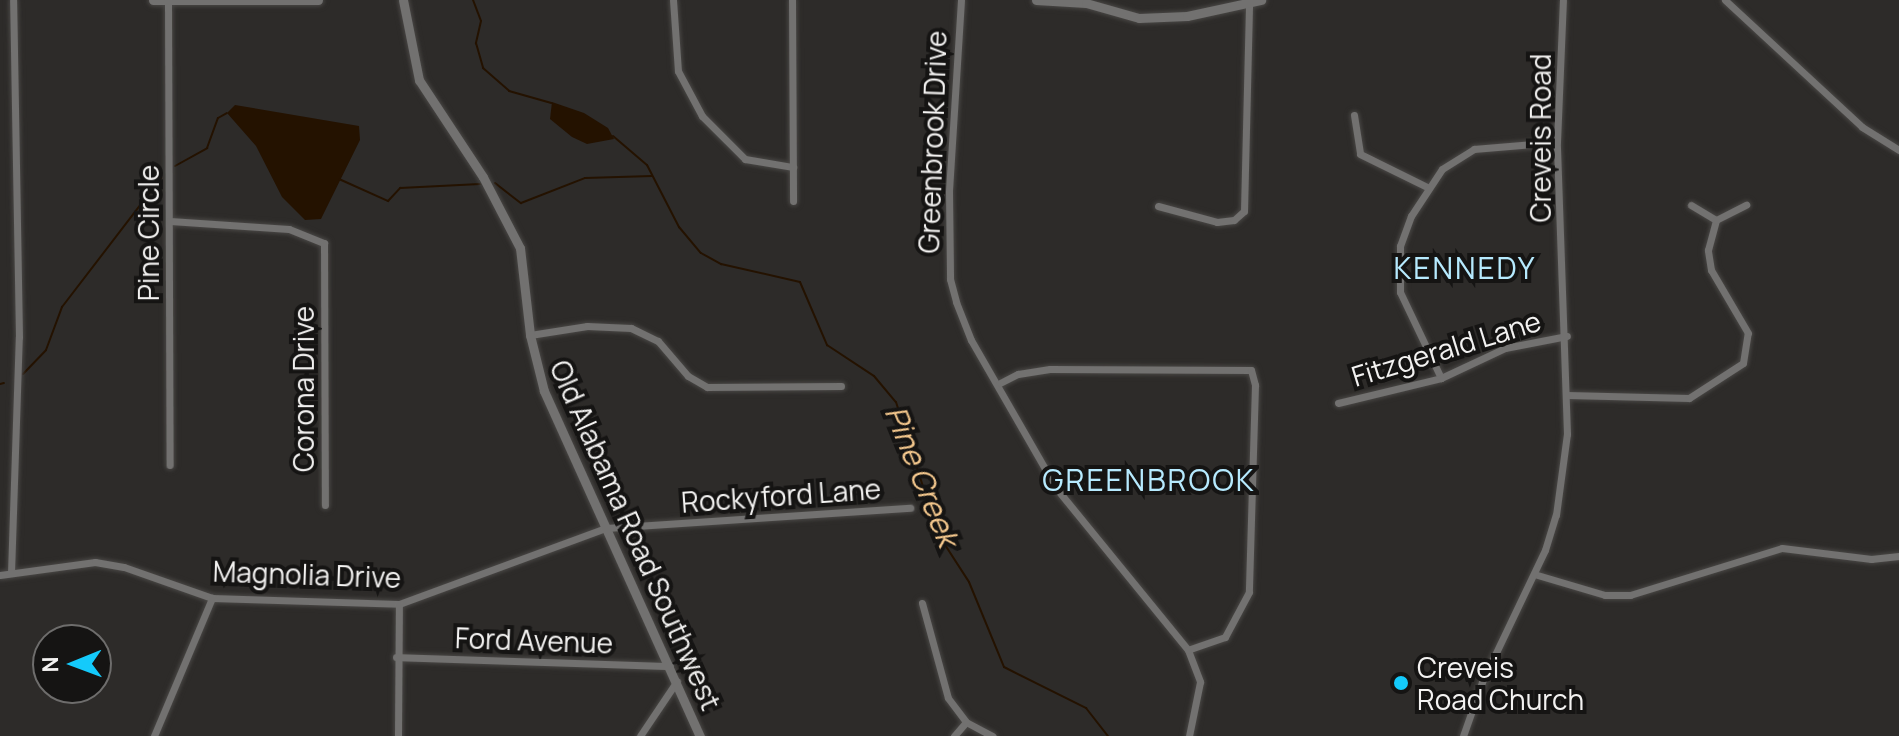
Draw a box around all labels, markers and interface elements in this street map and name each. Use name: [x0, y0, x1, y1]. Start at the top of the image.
street label: Greenbrook Drive: [911, 30, 953, 254]
street label: Creveis Road: [1523, 54, 1557, 222]
street label: Pine Circle: [131, 165, 165, 301]
district label: KENNEDY: [1394, 250, 1536, 286]
street label: Fitzgerald Lane: [1347, 303, 1545, 393]
street label: Corona Drive: [286, 306, 320, 472]
street label: Old Alabama Road Southwest: [544, 355, 728, 715]
water label: Pine Creek: [878, 401, 966, 551]
district label: GREENBROOK: [1042, 462, 1256, 498]
street label: Rockyford Lane: [680, 471, 882, 519]
street label: Magnolia Drive: [212, 554, 402, 594]
street label: Ford Avenue: [454, 620, 614, 660]
north arrow: [32, 624, 112, 704]
place label: Creveis Road Church: [1417, 650, 1584, 716]
text: N: [35, 656, 65, 673]
marker: Creveis Road Church: [1392, 674, 1410, 692]

